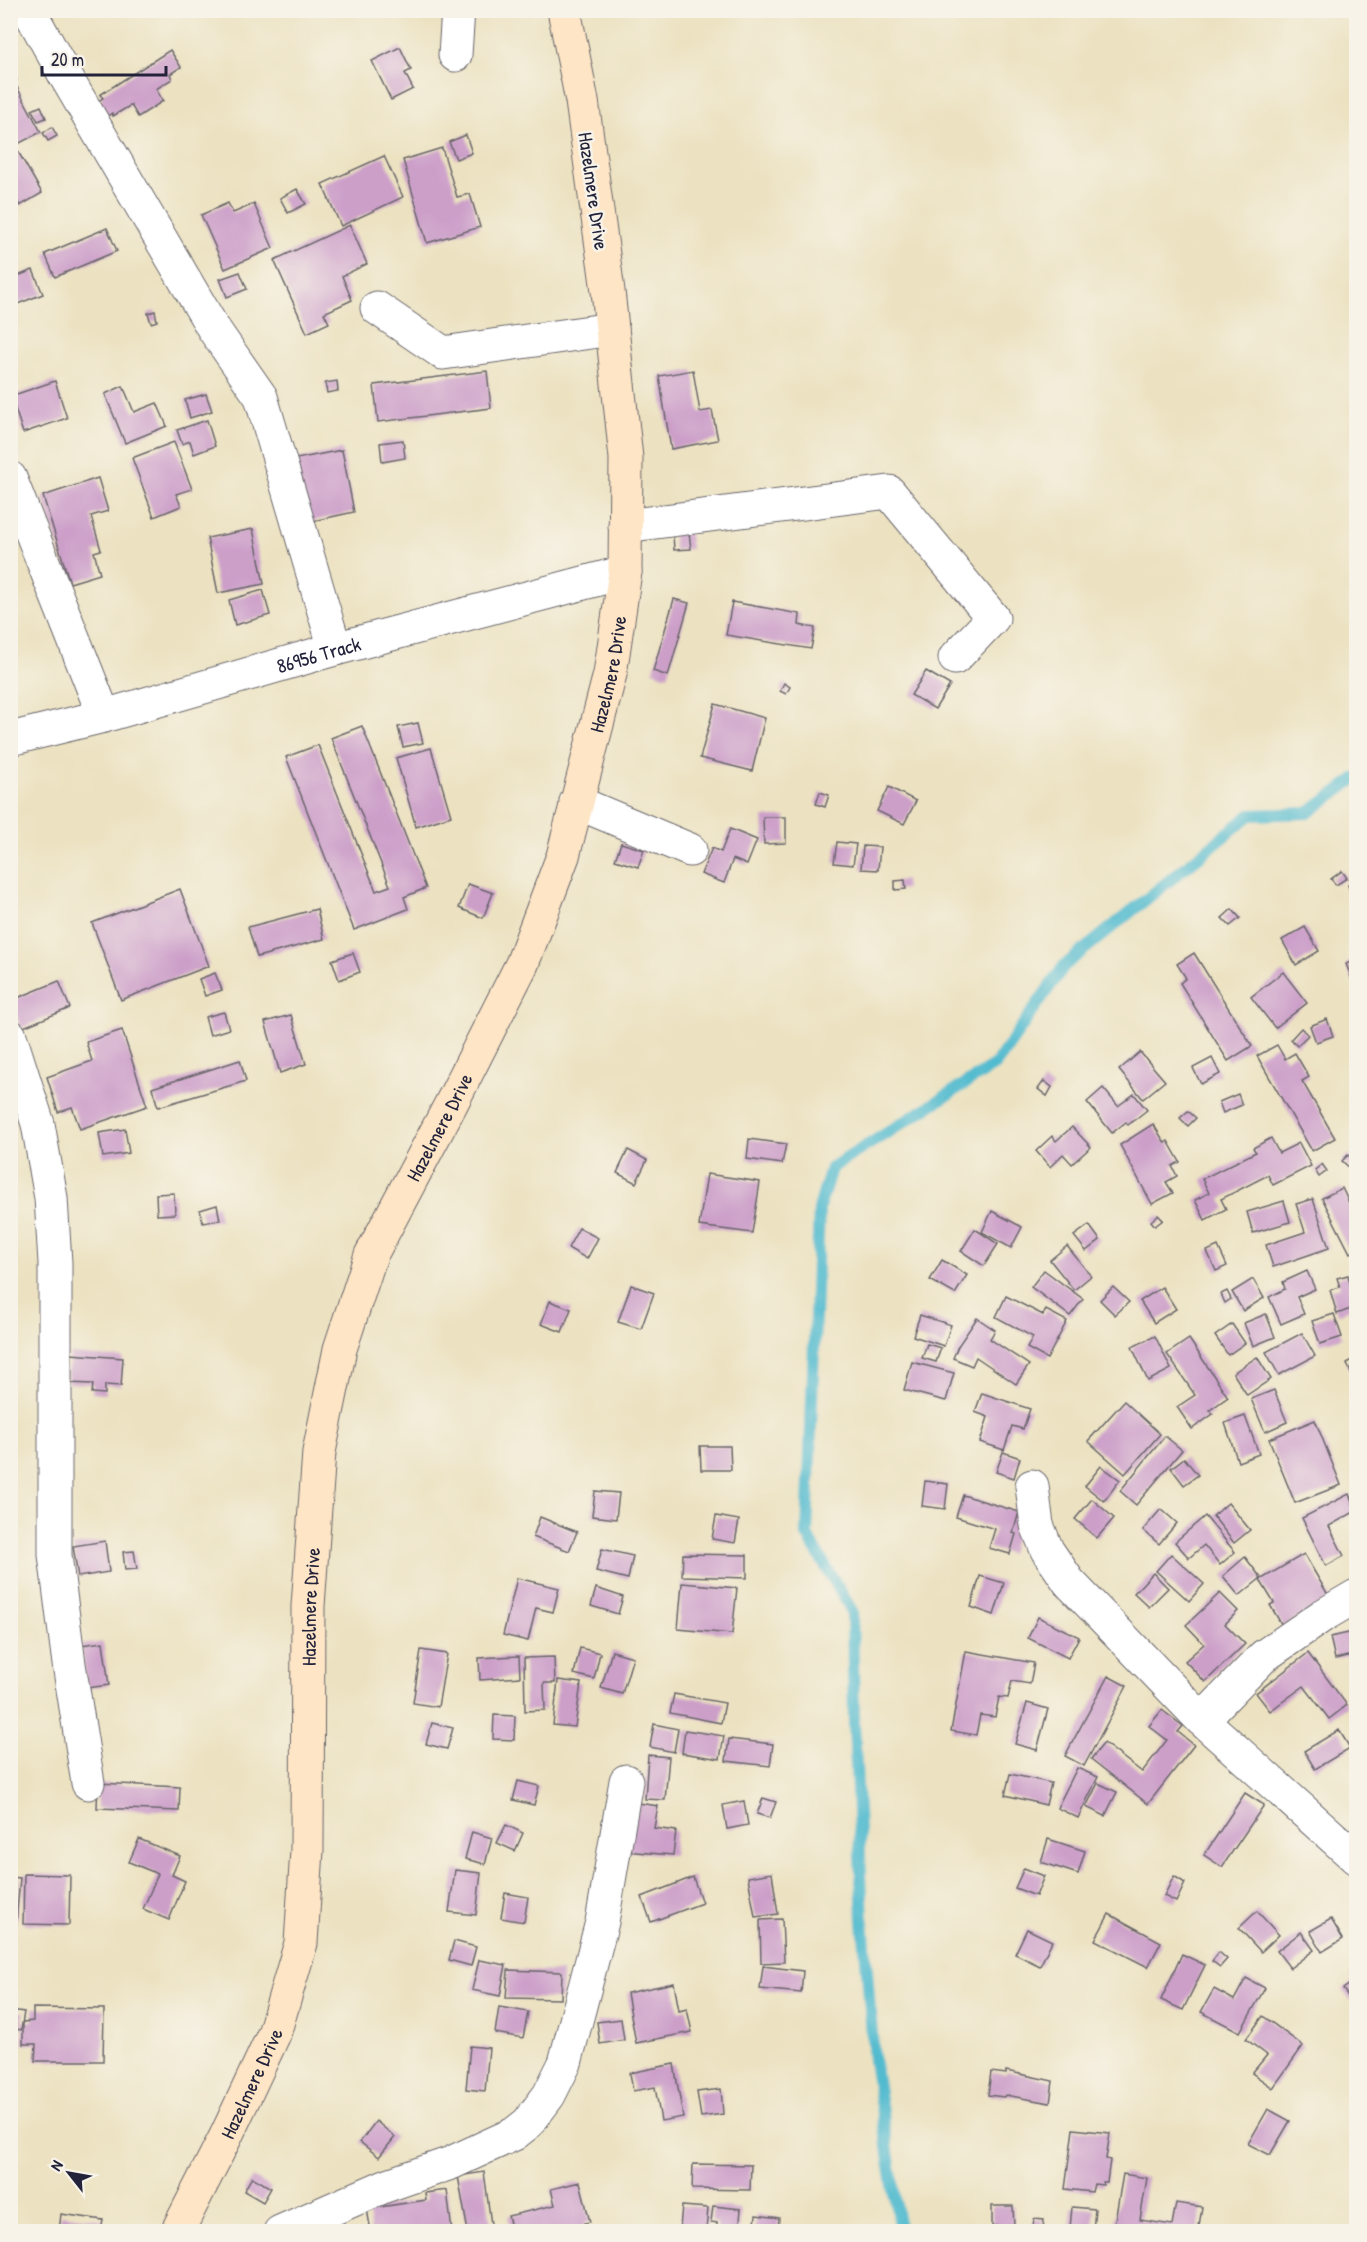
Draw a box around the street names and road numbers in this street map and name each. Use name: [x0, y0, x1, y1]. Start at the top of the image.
street label: Hazelmere Drive: [572, 130, 616, 252]
street label: Hazelmere Drive: [582, 614, 632, 735]
street label: 86956 Track: [273, 629, 363, 679]
street label: Hazelmere Drive: [399, 1068, 478, 1186]
street label: Hazelmere Drive: [294, 1546, 326, 1666]
street label: Hazelmere Drive: [213, 2026, 288, 2143]

